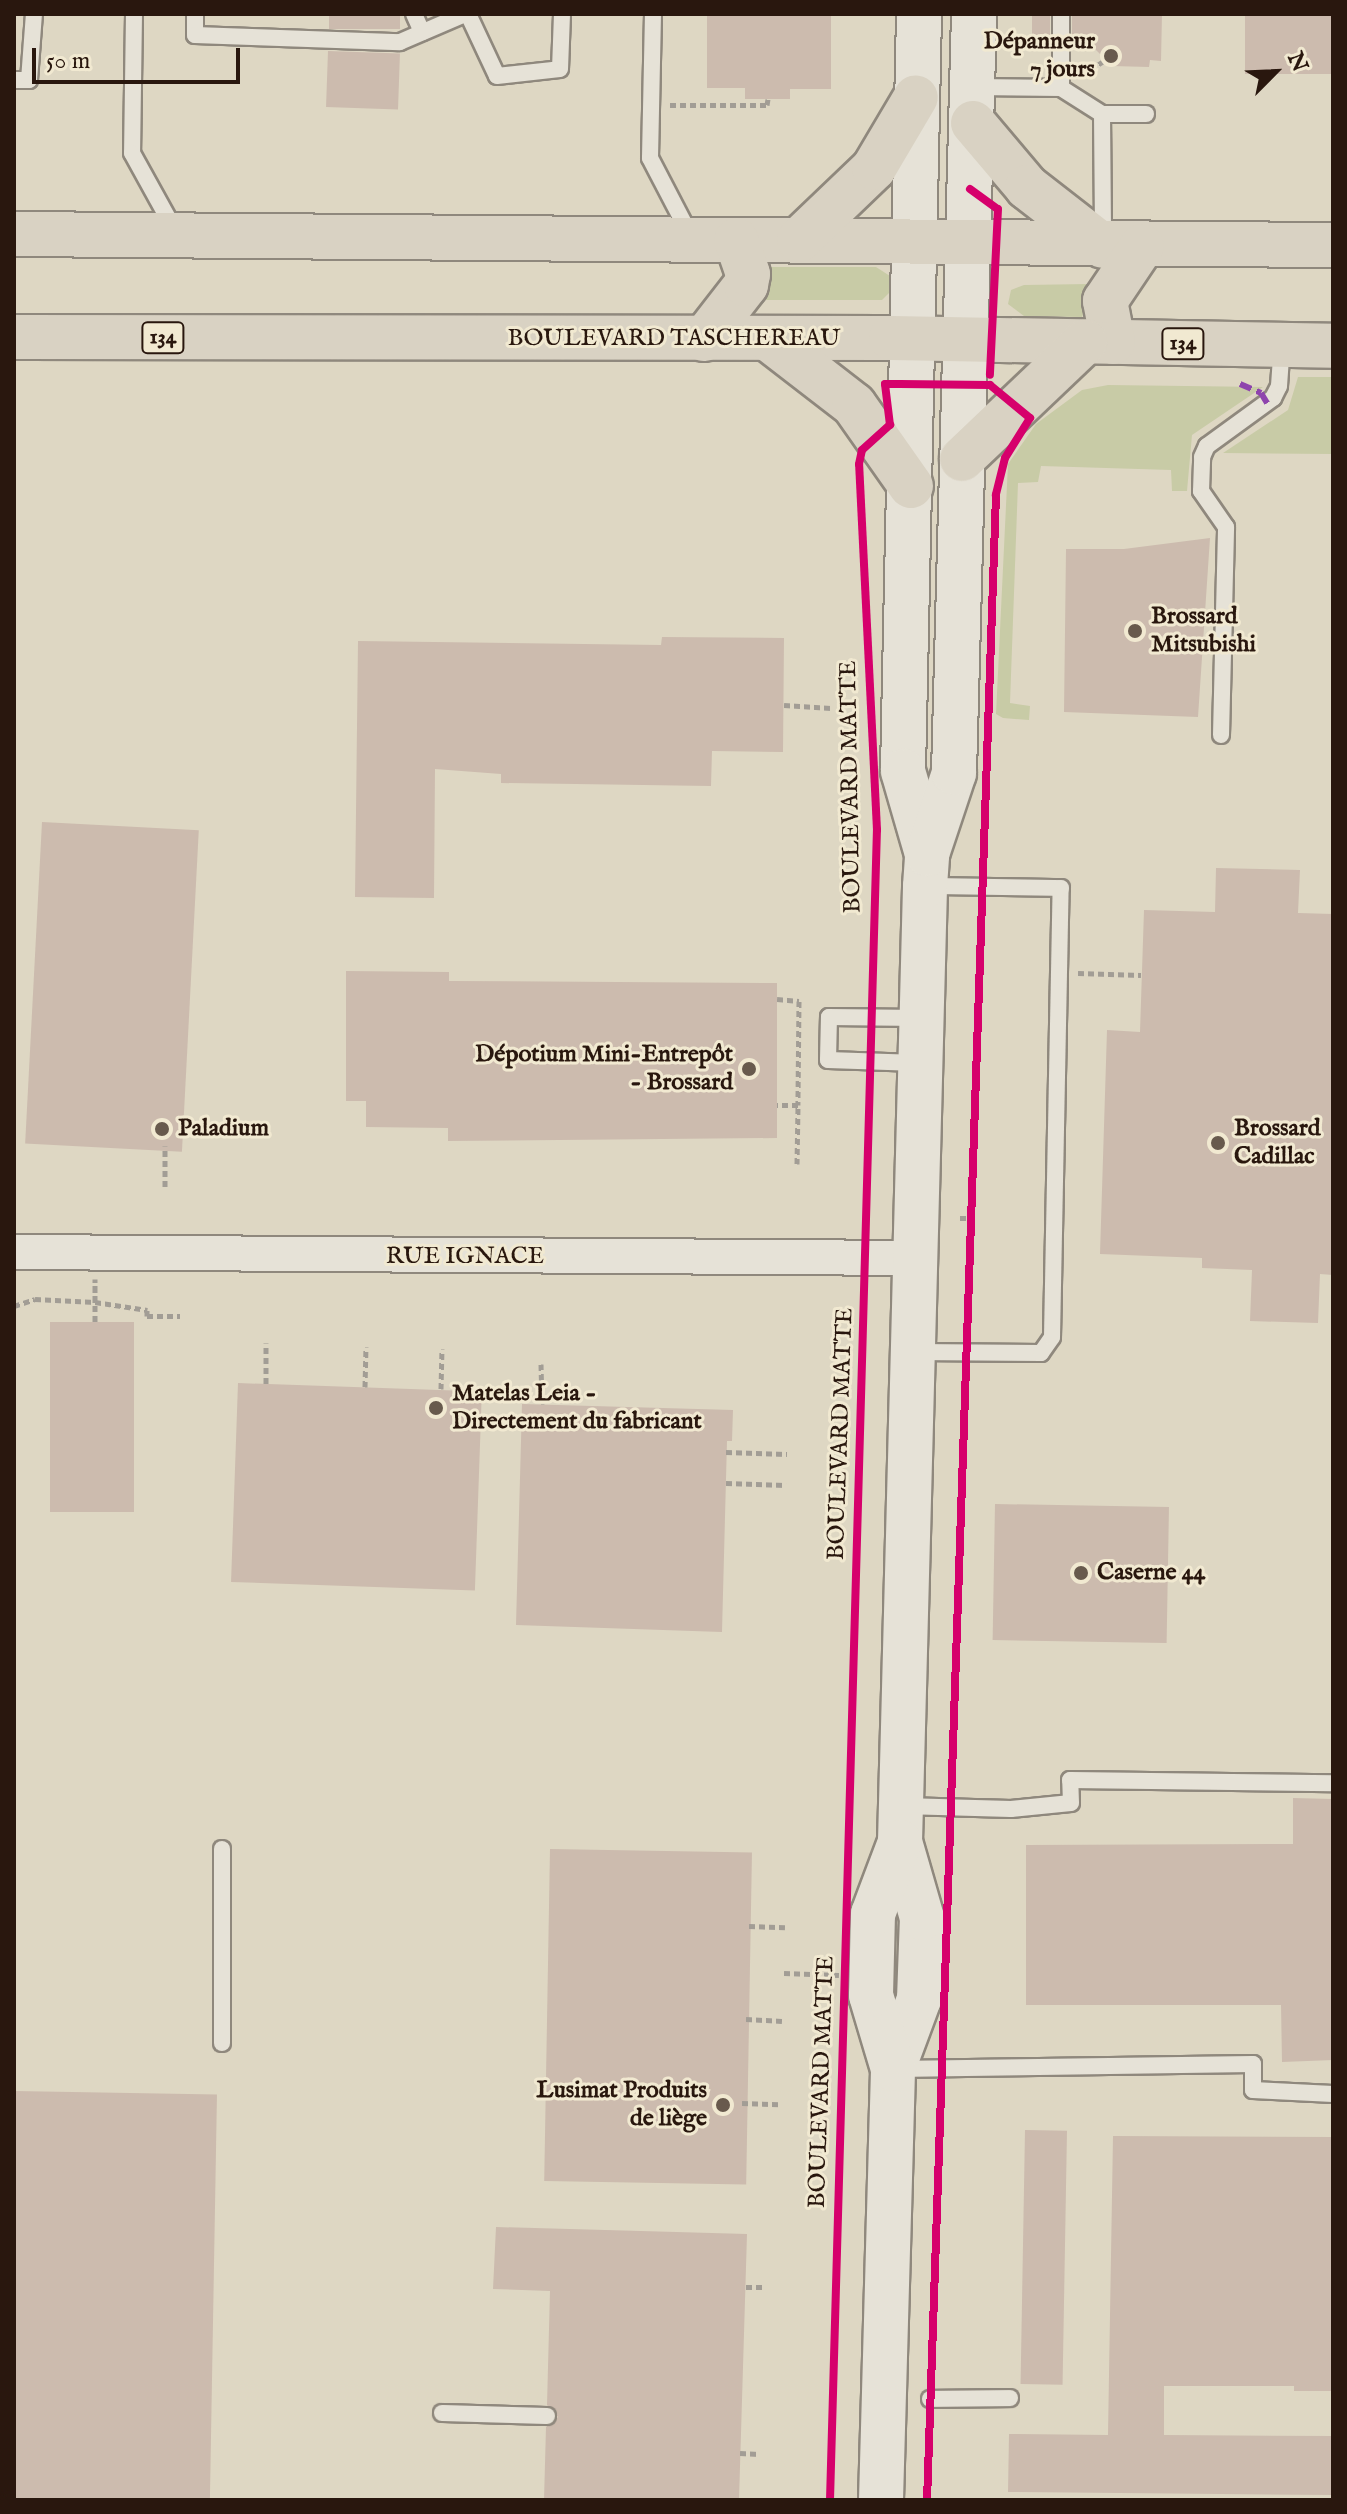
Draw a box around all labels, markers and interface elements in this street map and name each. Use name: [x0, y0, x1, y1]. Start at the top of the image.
place label: Dépanneur 7 jours: [983, 28, 1095, 84]
scale bar: [36, 32, 244, 82]
north arrow: [1235, 32, 1315, 112]
text: 50 m: [46, 46, 90, 77]
marker: Dépanneur 7 jours: [1102, 47, 1120, 65]
text: N: [1280, 48, 1314, 77]
road number: 134: [141, 320, 185, 356]
street label: BOULEVARD TASCHEREAU: [508, 325, 840, 353]
road number: 134: [1161, 326, 1205, 362]
place label: Brossard Mitsubishi: [1151, 603, 1256, 659]
marker: Brossard Mitsubishi: [1126, 622, 1144, 640]
street label: BOULEVARD MATTE: [834, 660, 868, 914]
place label: Dépotium Mini-Entrepôt - Brossard: [475, 1041, 733, 1097]
marker: Dépotium Mini-Entrepôt - Brossard: [740, 1060, 758, 1078]
place label: Paladium: [178, 1115, 269, 1143]
place label: Brossard Cadillac: [1234, 1115, 1320, 1171]
marker: Paladium: [153, 1120, 171, 1138]
marker: Brossard Cadillac: [1209, 1134, 1227, 1152]
street label: RUE IGNACE: [386, 1243, 544, 1271]
street label: BOULEVARD MATTE: [822, 1307, 860, 1561]
place label: Matelas Leia - Directement du fabricant: [452, 1380, 702, 1436]
marker: Matelas Leia - Directement du fabricant: [427, 1399, 445, 1417]
place label: Caserne 44: [1097, 1559, 1205, 1587]
marker: Caserne 44: [1072, 1564, 1090, 1582]
street label: BOULEVARD MATTE: [803, 1955, 841, 2209]
place label: Lusimat Produits de liège: [536, 2077, 707, 2133]
marker: Lusimat Produits de liège: [714, 2096, 732, 2114]

